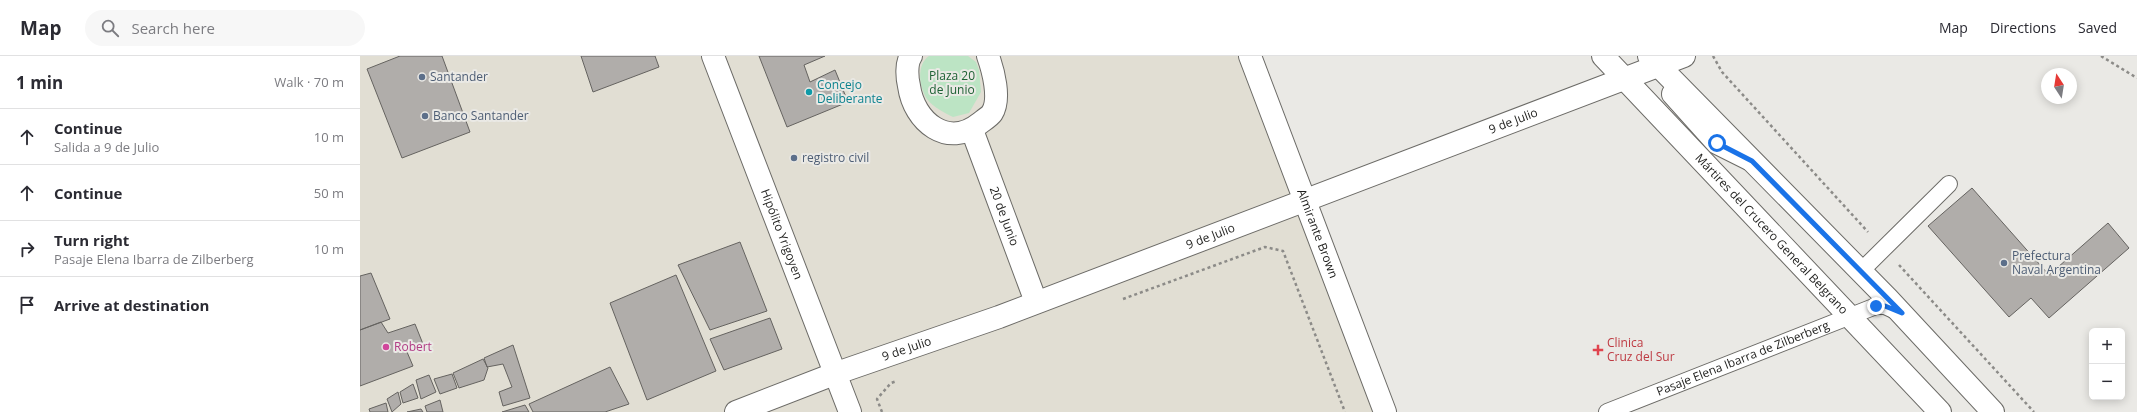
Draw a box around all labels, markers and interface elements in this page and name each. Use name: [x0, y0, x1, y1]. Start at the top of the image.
search box: [85, 10, 365, 46]
text: Map: [20, 15, 61, 41]
icon: search: [99, 17, 121, 39]
text: Search here: [131, 18, 215, 38]
text: Map: [1939, 18, 1968, 37]
text: Directions: [1990, 18, 2056, 37]
text: Saved: [2078, 18, 2117, 37]
park label: Plaza 20 de Junio: [929, 67, 975, 98]
place label: Santander: [430, 68, 488, 85]
north arrow: [2041, 68, 2077, 104]
text: 1 min: [16, 71, 63, 94]
marker: Santander: [417, 72, 427, 82]
text: Walk · 70 m: [274, 73, 344, 91]
place label: Concejo Deliberante: [817, 76, 883, 107]
marker: Concejo Deliberante: [804, 87, 814, 97]
street label: 9 de Julio: [1486, 104, 1540, 138]
place label: Banco Santander: [433, 107, 529, 124]
marker: Banco Santander: [420, 111, 430, 121]
text: Continue: [54, 118, 122, 138]
icon: ahead: [16, 126, 38, 148]
text: 10 m: [314, 128, 344, 146]
route start: [1708, 134, 1726, 152]
text: Salida a 9 de Julio: [54, 138, 159, 156]
place label: registro civil: [802, 149, 869, 166]
street label: Mártires del Crucero General Belgrano: [1692, 149, 1852, 318]
marker: registro civil: [789, 153, 799, 163]
icon: ahead: [16, 182, 38, 204]
text: Continue: [54, 183, 122, 203]
text: 50 m: [314, 184, 344, 202]
street label: 20 de Junio: [986, 184, 1023, 248]
street label: Hipólito Yrigoyen: [757, 186, 807, 282]
street label: Almirante Brown: [1293, 186, 1343, 281]
street label: 9 de Julio: [1183, 219, 1237, 253]
text: Turn right: [54, 230, 129, 250]
icon: right: [16, 238, 38, 260]
text: 10 m: [314, 240, 344, 258]
place label: Prefectura Naval Argentina: [2012, 247, 2101, 278]
text: Pasaje Elena Ibarra de Zilberberg: [54, 250, 254, 268]
marker: Prefectura Naval Argentina: [1999, 258, 2009, 268]
icon: arrive: [16, 294, 38, 316]
text: Arrive at destination: [54, 295, 209, 315]
route end: [1867, 297, 1885, 315]
street label: Pasaje Elena Ibarra de Zilberberg: [1654, 316, 1832, 400]
map controls: [2089, 328, 2125, 400]
button: +: [2089, 328, 2125, 364]
street label: 9 de Julio: [880, 332, 933, 365]
place label: Clinica Cruz del Sur: [1607, 334, 1675, 365]
place label: Robert: [394, 338, 432, 355]
marker: Robert: [381, 342, 391, 352]
marker: Clinica Cruz del Sur: [1592, 344, 1604, 356]
button: −: [2089, 364, 2125, 400]

